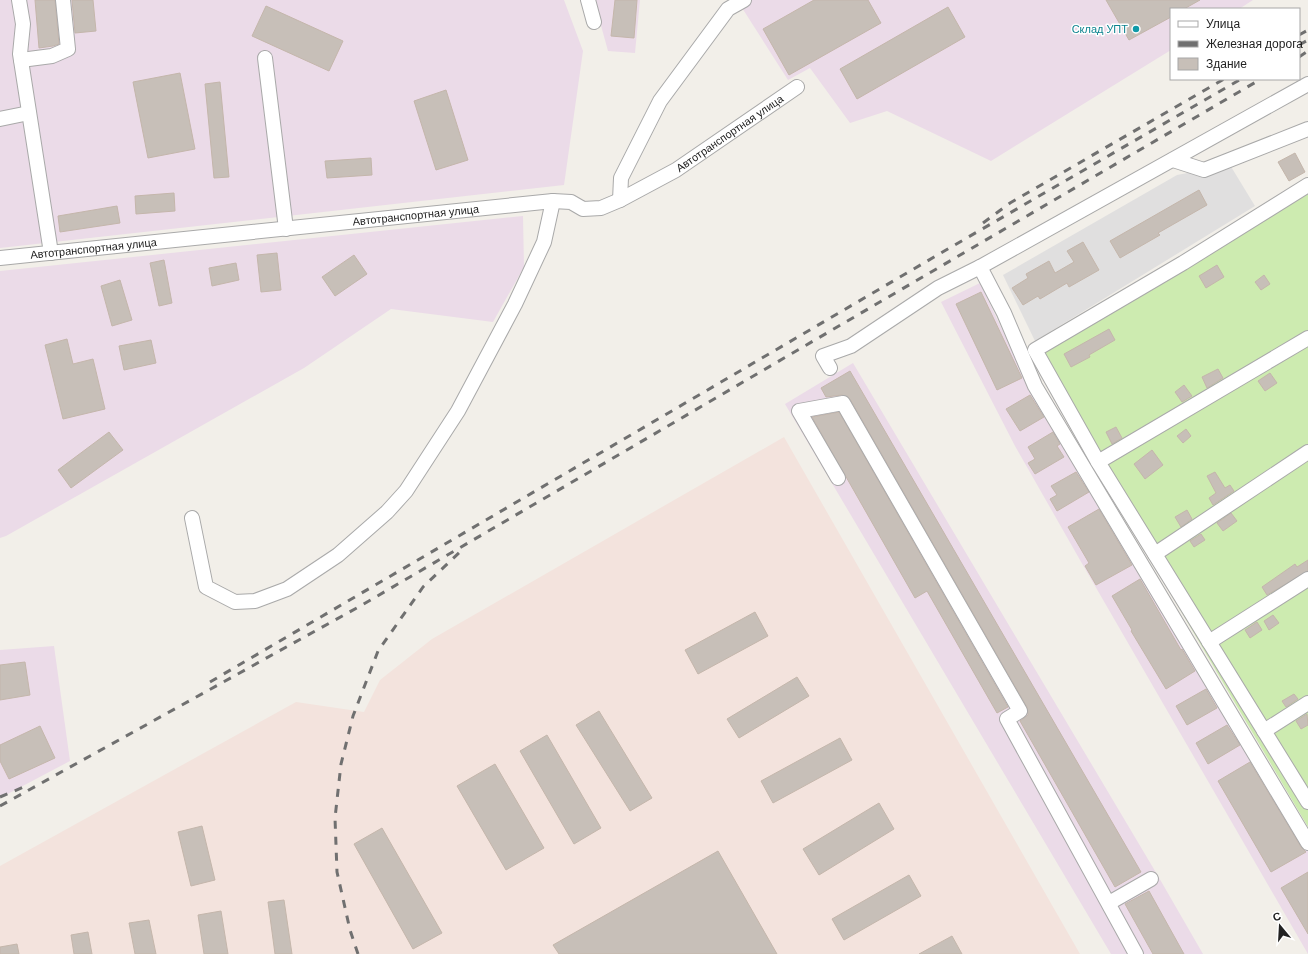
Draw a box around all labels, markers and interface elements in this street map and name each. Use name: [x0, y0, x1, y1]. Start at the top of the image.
legend: [1170, 8, 1300, 80]
text: Улица: [1206, 16, 1240, 32]
place label: Склад УПТ: [1072, 22, 1128, 36]
marker: Склад УПТ: [1131, 24, 1141, 34]
text: Железная дорога: [1206, 36, 1303, 52]
text: Здание: [1206, 56, 1247, 72]
street label: Автотранспортная улица: [673, 91, 787, 175]
street label: Автотранспортная улица: [352, 202, 481, 229]
street label: Автотранспортная улица: [30, 235, 158, 262]
north arrow: [1260, 906, 1300, 946]
text: С: [1271, 909, 1283, 924]

